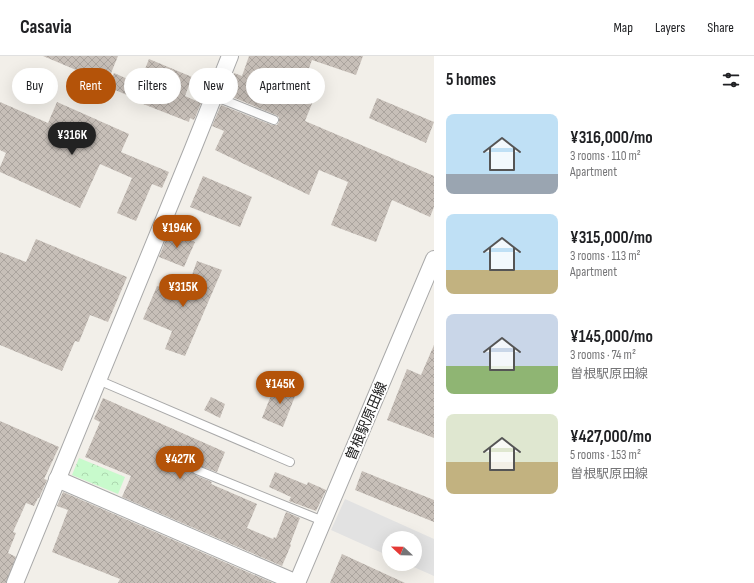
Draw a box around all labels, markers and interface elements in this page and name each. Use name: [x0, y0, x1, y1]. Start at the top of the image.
text: Casavia: [20, 16, 72, 39]
text: Map: [613, 19, 633, 36]
text: Layers: [655, 19, 685, 36]
text: Share: [707, 19, 734, 36]
chip: Buy: [12, 68, 58, 104]
chip: Rent: [66, 68, 116, 104]
chip: Filters: [124, 68, 181, 104]
chip: New: [189, 68, 238, 104]
chip: Apartment: [246, 68, 325, 104]
icon: filters: [720, 69, 742, 91]
text: 5 homes: [446, 70, 496, 90]
pin: ¥316K: [44, 122, 100, 156]
text: ¥316K: [57, 127, 87, 143]
text: ¥316,000/mo: [570, 128, 653, 148]
icon: home: [478, 130, 526, 178]
text: 3 rooms · 110 m²: [570, 148, 641, 164]
text: Apartment: [570, 164, 617, 180]
pin: ¥194K: [149, 215, 205, 249]
text: ¥194K: [162, 220, 192, 236]
text: ¥315,000/mo: [570, 228, 652, 248]
icon: home: [478, 230, 526, 278]
text: 3 rooms · 113 m²: [570, 248, 641, 264]
text: Apartment: [570, 264, 617, 280]
pin: ¥315K: [155, 274, 211, 308]
text: ¥315K: [168, 279, 198, 295]
text: ¥145,000/mo: [570, 327, 653, 347]
icon: home: [478, 330, 526, 378]
text: 3 rooms · 74 m²: [570, 347, 636, 363]
text: 曽根駅原田線: [570, 366, 648, 382]
pin: ¥145K: [252, 371, 308, 405]
text: ¥145K: [265, 376, 295, 392]
street label: 曽根駅原田線: [342, 379, 391, 463]
text: ¥427,000/mo: [570, 427, 652, 447]
icon: home: [478, 430, 526, 478]
pin: ¥427K: [152, 446, 208, 480]
text: 5 rooms · 153 m²: [570, 447, 641, 463]
text: ¥427K: [165, 451, 195, 467]
text: 曽根駅原田線: [570, 466, 648, 482]
north arrow: [382, 531, 422, 571]
map controls: [382, 531, 422, 571]

